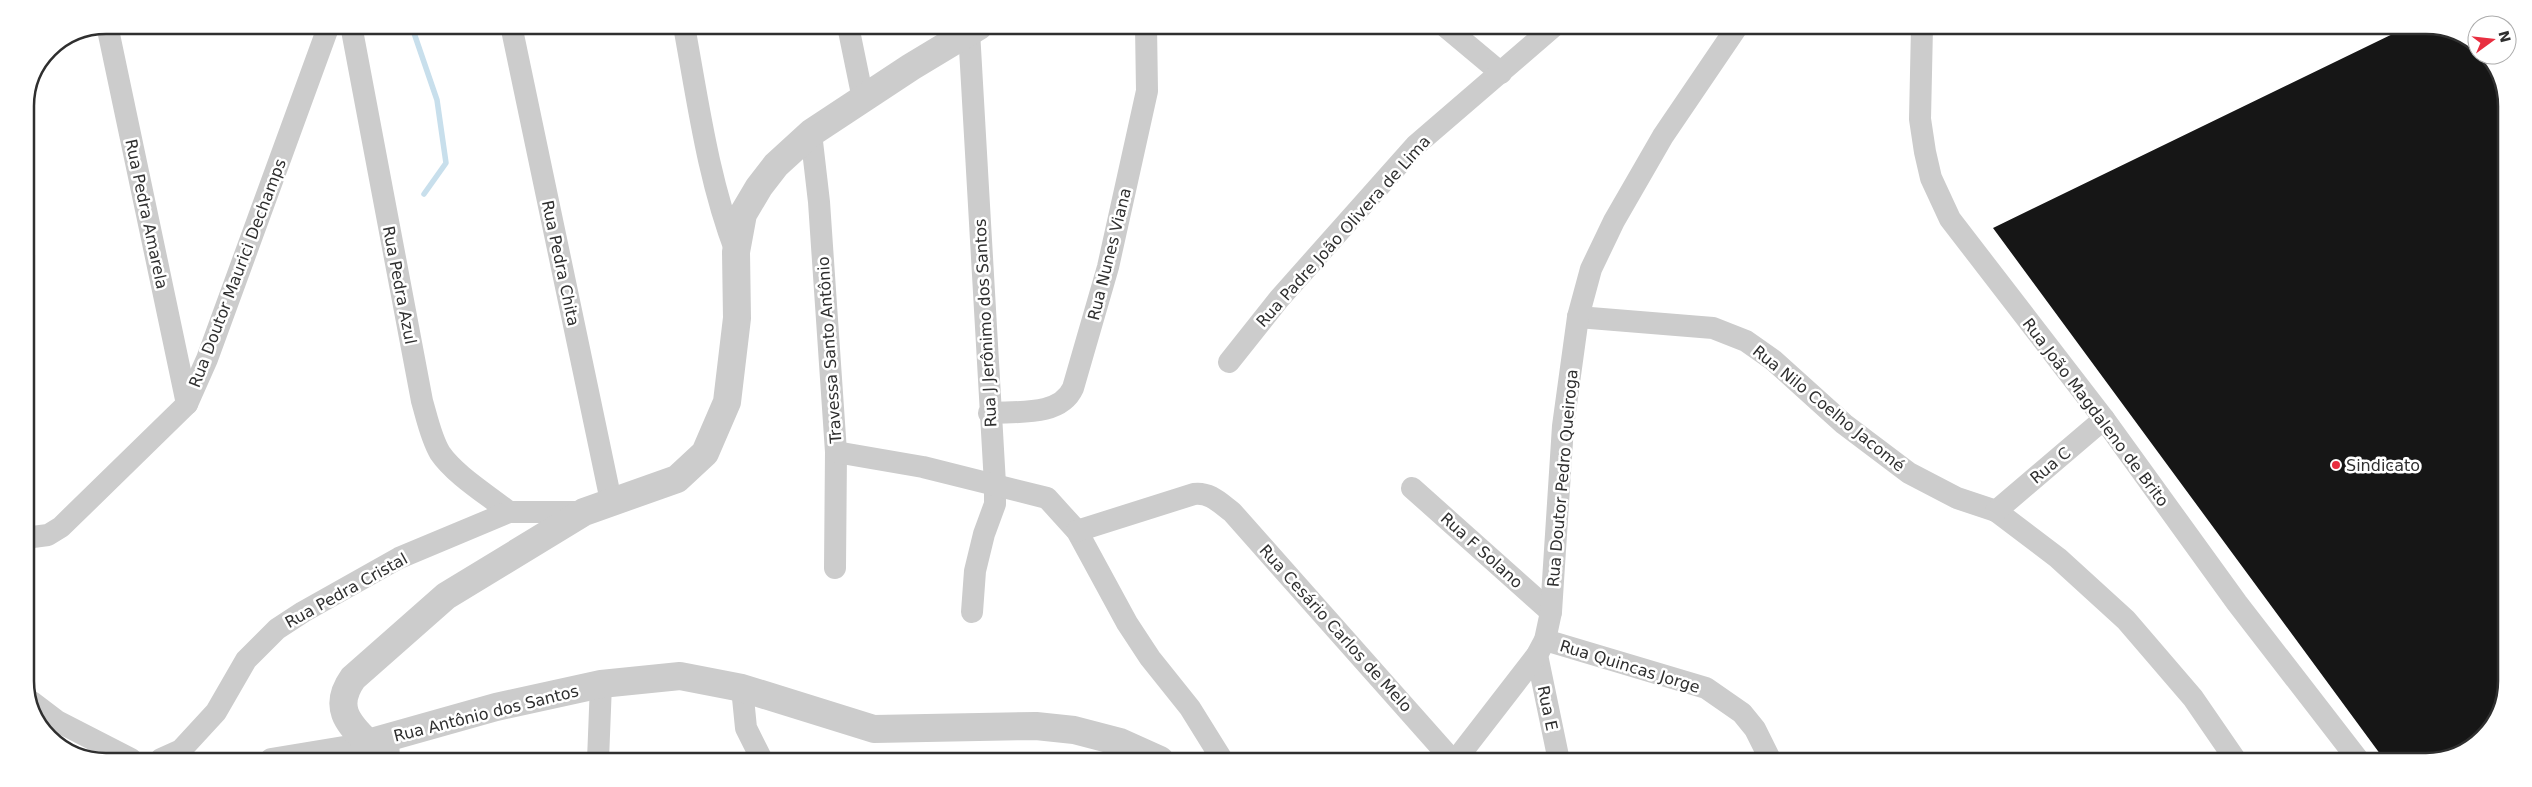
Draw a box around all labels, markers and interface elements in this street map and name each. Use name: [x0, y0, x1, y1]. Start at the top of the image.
north arrow: [2467, 15, 2517, 65]
text: N: [2495, 29, 2514, 44]
street label: Rua Padre João Olivera de Lima: [1252, 132, 1434, 331]
street label: Rua Pedra Amarela: [121, 137, 172, 291]
street label: Rua Doutor Maurici Dechamps: [185, 156, 290, 390]
street label: Rua Nunes Viana: [1084, 186, 1135, 322]
street label: Rua Pedra Chita: [538, 199, 583, 328]
street label: Rua J Jerônimo dos Santos: [971, 218, 1000, 428]
street label: Rua Pedra Azul: [379, 224, 420, 346]
street label: Travessa Santo Antônio: [813, 256, 846, 445]
street label: Rua João Magdaleno de Brito: [2019, 314, 2173, 510]
street label: Rua Nilo Coelho Jacomé: [1749, 341, 1908, 476]
street label: Rua Doutor Pedro Queiroga: [1544, 368, 1581, 588]
street label: Rua C: [2026, 443, 2074, 488]
place label: Sindicato: [2346, 456, 2420, 475]
marker: Sindicato: [2330, 459, 2342, 471]
street label: Rua F Solano: [1437, 509, 1527, 592]
street label: Rua Cesário Carlos de Melo: [1255, 541, 1416, 716]
street label: Rua Pedra Cristal: [282, 549, 411, 632]
street label: Rua Quincas Jorge: [1557, 636, 1702, 697]
street label: Rua Antônio dos Santos: [392, 681, 581, 746]
street label: Rua E: [1533, 684, 1562, 732]

